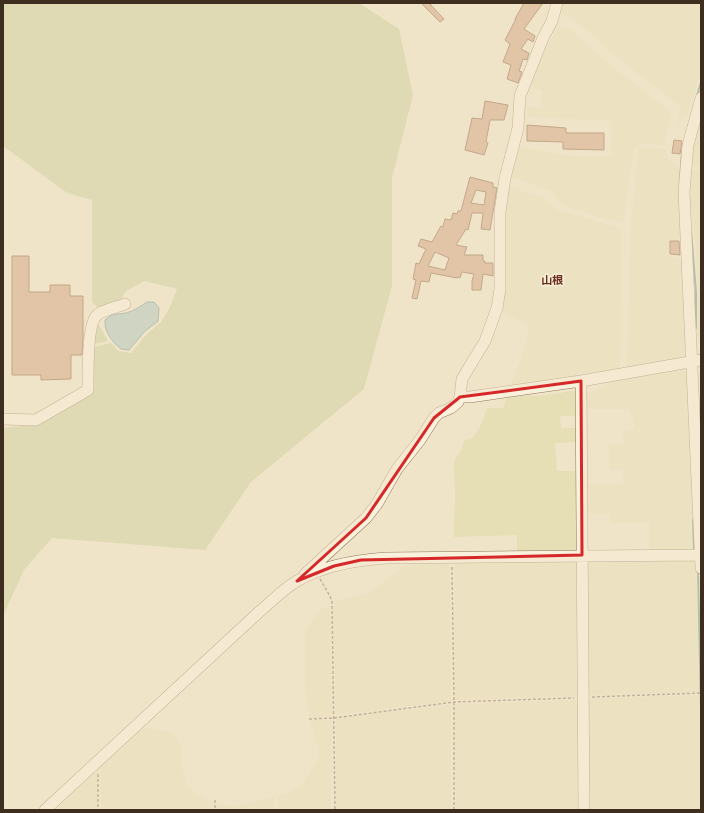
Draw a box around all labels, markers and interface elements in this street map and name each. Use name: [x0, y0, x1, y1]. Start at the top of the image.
district label: 山根: [541, 271, 563, 287]

